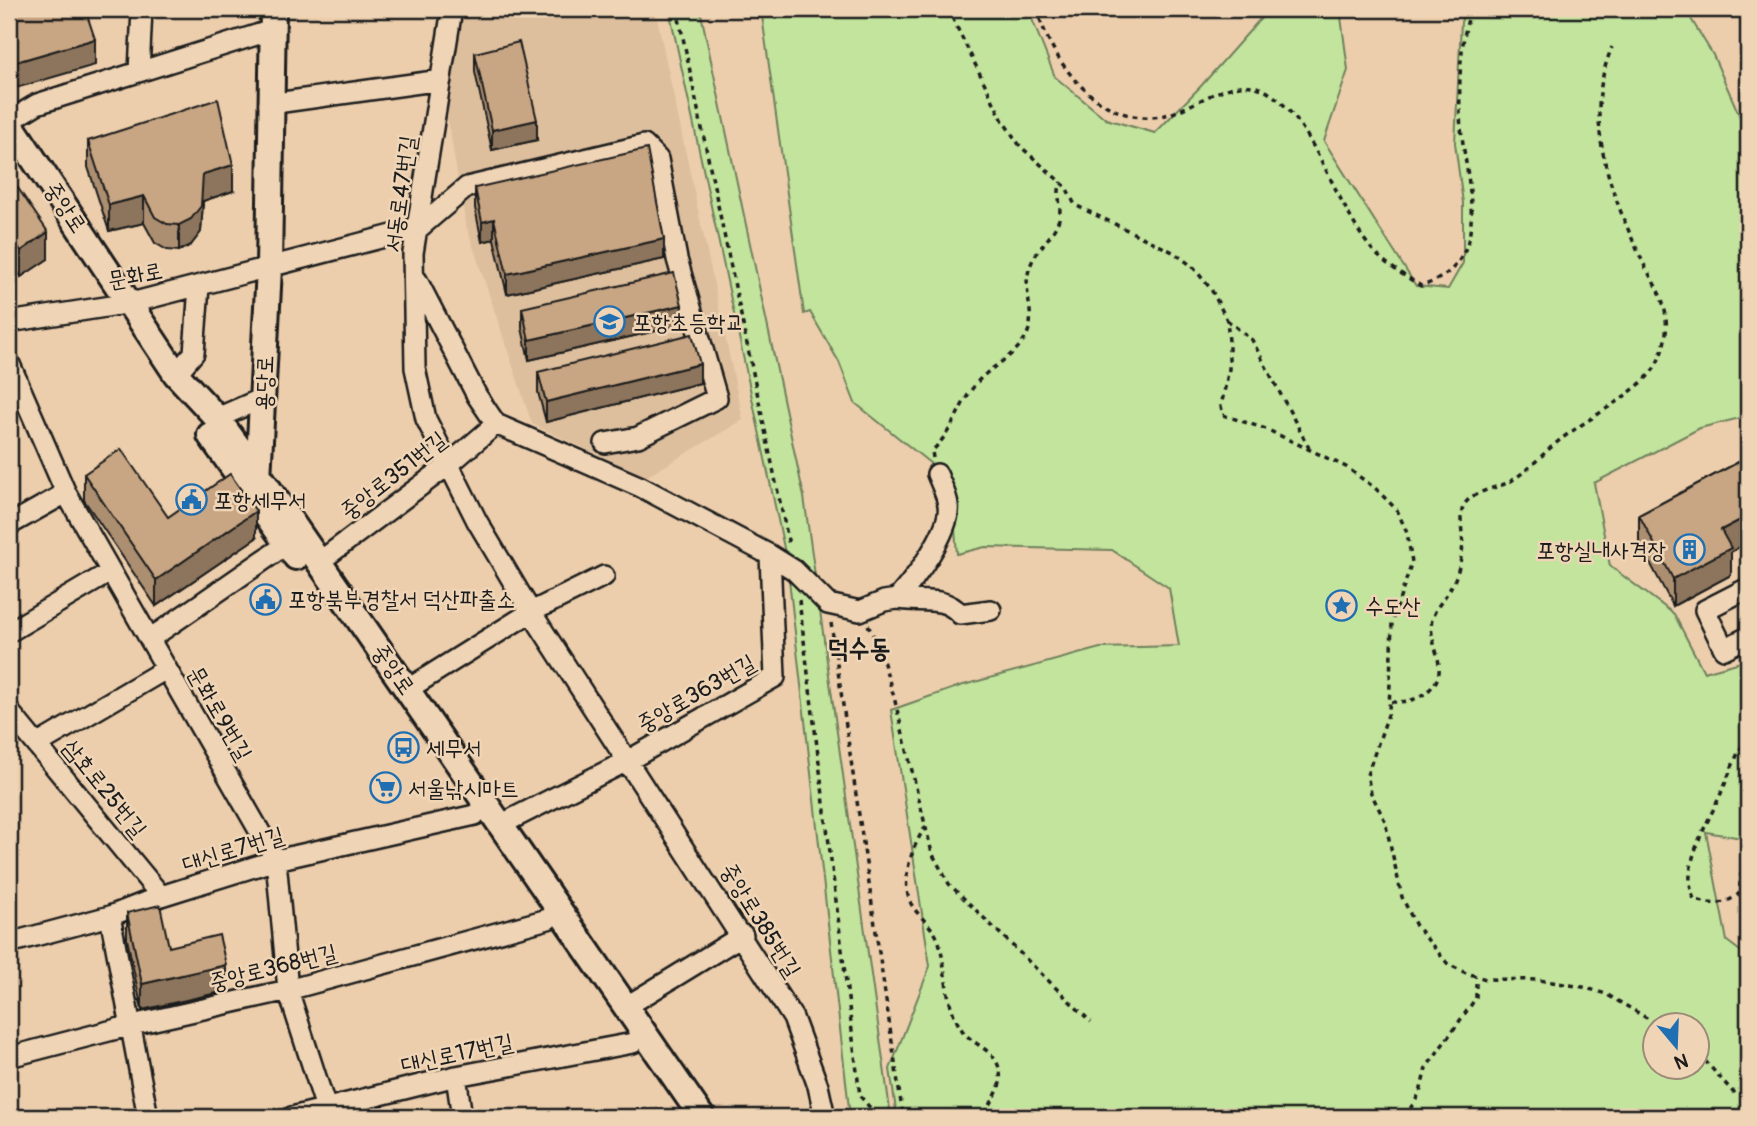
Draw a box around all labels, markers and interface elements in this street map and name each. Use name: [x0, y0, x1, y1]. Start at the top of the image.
street label: 서동로47번길: [378, 134, 423, 255]
street label: 중앙로: [38, 176, 93, 238]
street label: 문화로: [105, 256, 165, 295]
school or university icon: 포항초등학교: [593, 305, 627, 339]
place label: 포항초등학교: [633, 308, 744, 337]
street label: 용당로: [249, 355, 280, 411]
street label: 중앙로351번길: [334, 425, 452, 526]
public building icon: 포항세무서: [174, 483, 208, 517]
place label: 포항세무서: [214, 486, 307, 515]
building icon: 포항실내사격장: [1672, 533, 1706, 567]
place label: 포항실내사격장: [1536, 536, 1666, 565]
public building icon: 포항북부경찰서 덕산파출소: [248, 582, 282, 616]
place label: 포항북부경찰서 덕산파출소: [288, 585, 515, 614]
place icon: 수도산: [1325, 589, 1359, 623]
place label: 수도산: [1365, 592, 1421, 621]
district label: 덕수동: [828, 633, 890, 665]
street label: 중앙로: [366, 638, 421, 700]
street label: 중앙로363번길: [632, 648, 760, 739]
street label: 문화로9번길: [181, 661, 258, 766]
bus stop icon: 세무서: [386, 731, 420, 765]
street label: 삼호로25번길: [56, 733, 153, 843]
place label: 세무서: [426, 734, 482, 763]
supermarket icon: 서울낚시마트: [368, 771, 402, 805]
place label: 서울낚시마트: [408, 774, 519, 803]
street label: 대신로7번길: [179, 820, 287, 879]
street label: 중앙로385번길: [714, 858, 807, 983]
street label: 중앙로368번길: [206, 938, 340, 997]
north arrow: [1642, 1010, 1712, 1080]
street label: 대신로17번길: [398, 1027, 516, 1079]
text: N: [1671, 1048, 1691, 1075]

